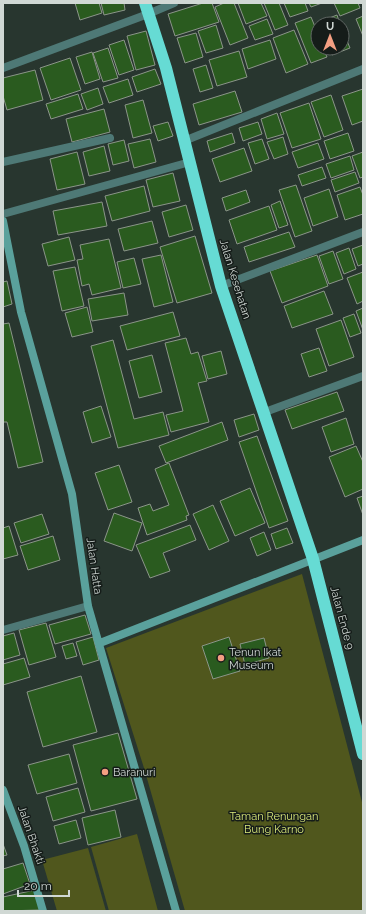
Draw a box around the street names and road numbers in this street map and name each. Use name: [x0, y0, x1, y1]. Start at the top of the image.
street label: Jalan Kesehatan: [217, 237, 253, 321]
street label: Jalan Hatta: [84, 537, 104, 595]
street label: Jalan Ende 9: [327, 585, 357, 651]
street label: Jalan Bhakti: [15, 804, 47, 866]

